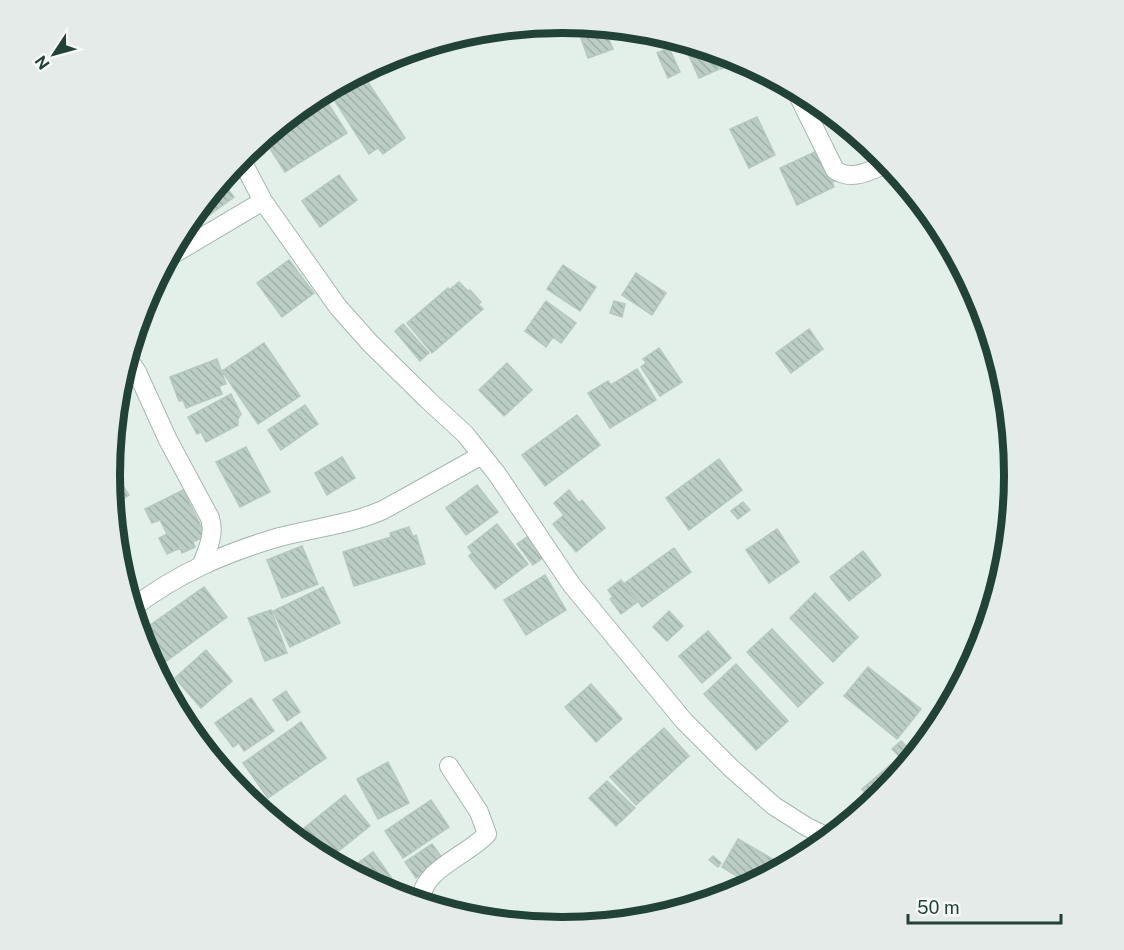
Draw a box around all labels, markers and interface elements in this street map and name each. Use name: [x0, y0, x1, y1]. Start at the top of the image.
north arrow: [24, 24, 84, 84]
text: N: [31, 52, 54, 73]
scale bar: [908, 887, 1061, 925]
text: 50 m: [917, 897, 960, 918]

